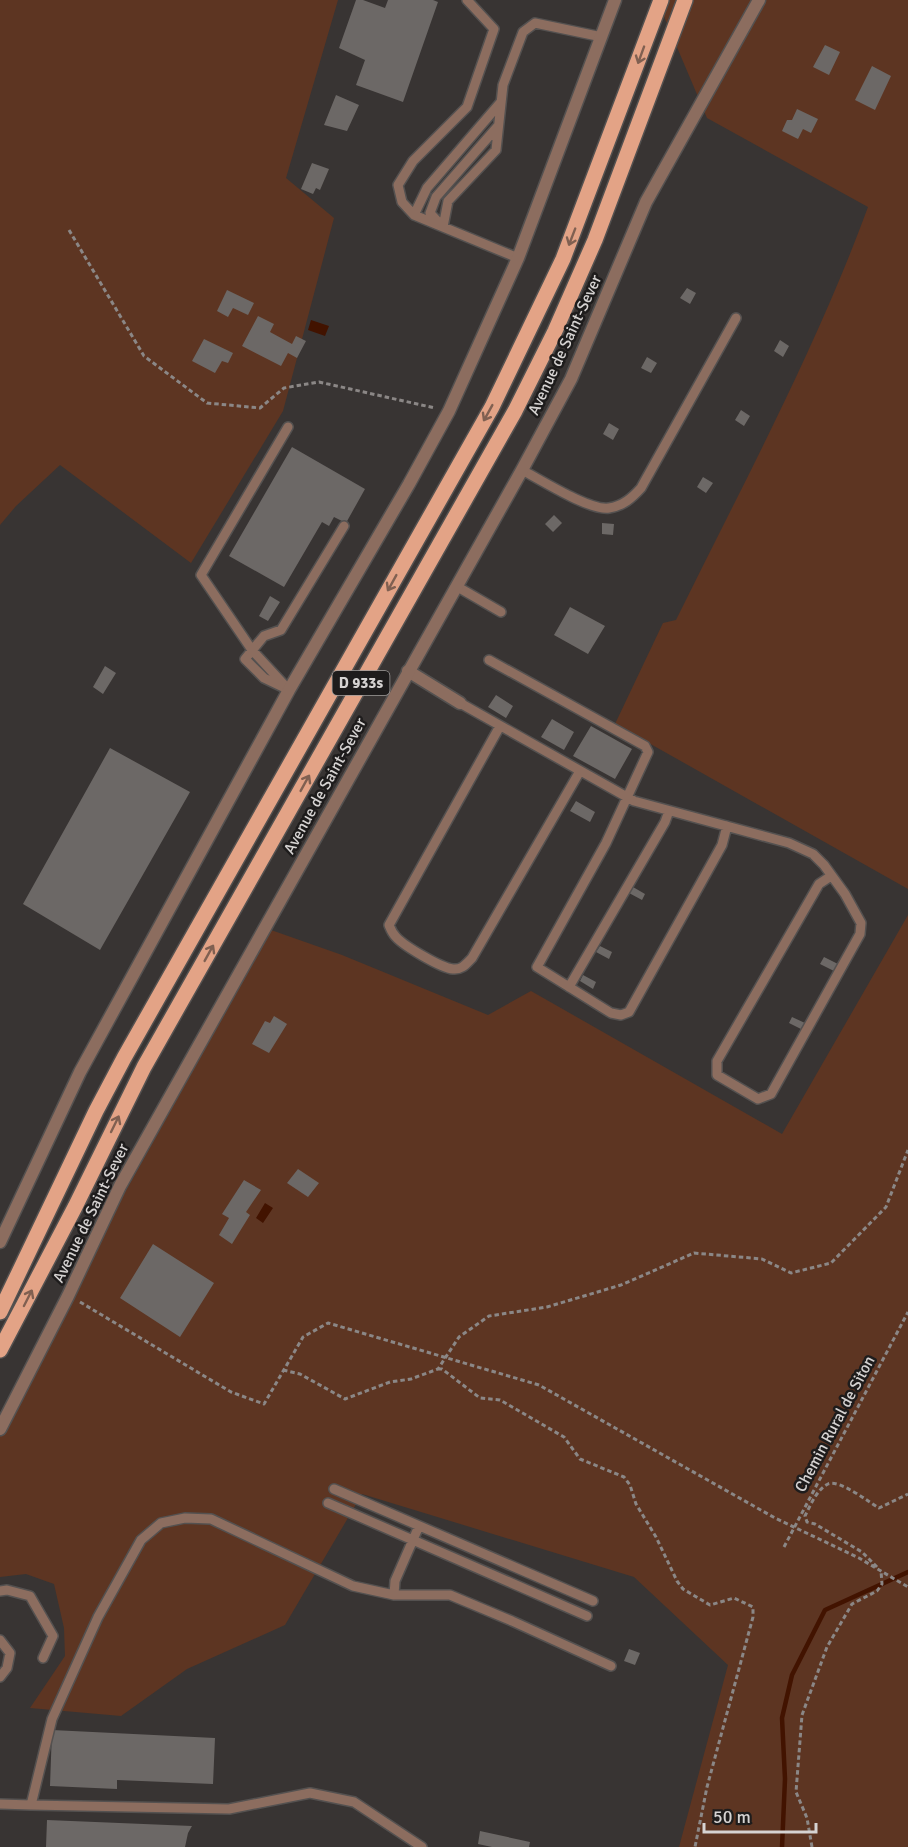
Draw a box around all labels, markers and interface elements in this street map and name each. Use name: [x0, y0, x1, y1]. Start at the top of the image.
one-way arrow: [635, 45, 646, 64]
one-way arrow: [565, 227, 576, 246]
street label: Avenue de Saint-Sever: [524, 272, 606, 418]
one-way arrow: [482, 404, 494, 421]
one-way arrow: [386, 574, 398, 591]
road number: D 933s: [332, 671, 389, 695]
street label: Avenue de Saint-Sever: [279, 714, 371, 858]
one-way arrow: [299, 775, 311, 792]
one-way arrow: [203, 945, 215, 962]
one-way arrow: [110, 1116, 122, 1134]
street label: Avenue de Saint-Sever: [49, 1140, 133, 1286]
one-way arrow: [22, 1289, 34, 1307]
street label: Chemin Rural de Siton: [791, 1352, 879, 1496]
scale bar: [704, 1796, 816, 1834]
text: 50 m: [713, 1806, 751, 1828]

